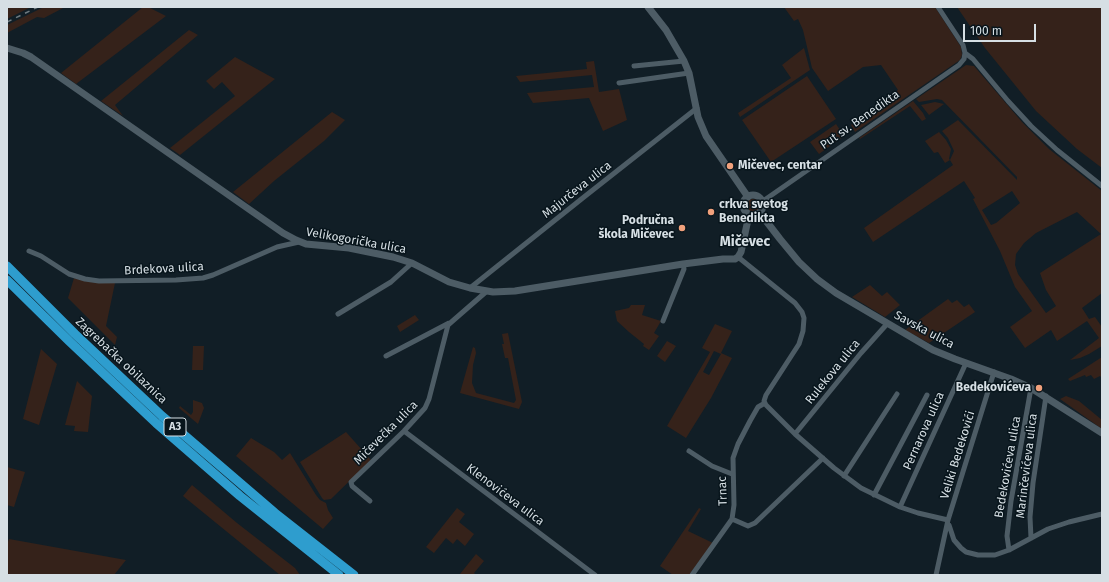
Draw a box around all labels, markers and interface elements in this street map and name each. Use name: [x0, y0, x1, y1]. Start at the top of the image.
scale bar: [965, 16, 1038, 42]
text: 100 m: [970, 24, 1002, 38]
street label: Put sv. Benedikta: [818, 87, 902, 153]
street label: Majurčeva ulica: [540, 159, 614, 221]
place label: Mičevec, centar: [738, 159, 822, 173]
marker: Mičevec, centar: [725, 161, 735, 171]
place label: crkva svetog Benedikta: [719, 198, 788, 226]
marker: crkva svetog Benedikta: [706, 207, 716, 217]
place label: Područna škola Mičevec: [599, 214, 674, 242]
marker: Područna škola Mičevec: [677, 223, 687, 233]
street label: Velikogorička ulica: [305, 225, 407, 257]
district label: Mičevec: [720, 234, 770, 250]
street label: Brdekova ulica: [124, 260, 204, 278]
street label: Savska ulica: [891, 308, 957, 352]
street label: Zagrebačka obilaznica: [72, 315, 170, 407]
street label: Rulekova ulica: [803, 337, 863, 407]
place label: Bedekovićeva: [956, 381, 1031, 395]
marker: Bedekovićeva: [1034, 383, 1044, 393]
street label: Pernarova ulica: [900, 390, 948, 472]
street label: Mičevečka ulica: [351, 398, 421, 468]
street label: Veliki Bedekovići: [938, 409, 978, 501]
street label: Marinčevićeva ulica: [1013, 413, 1041, 519]
street label: Bedekovićeva ulica: [992, 415, 1024, 519]
road number: A3: [164, 418, 186, 436]
street label: Klenovićeva ulica: [463, 461, 547, 529]
street label: Trnac: [715, 476, 731, 506]

